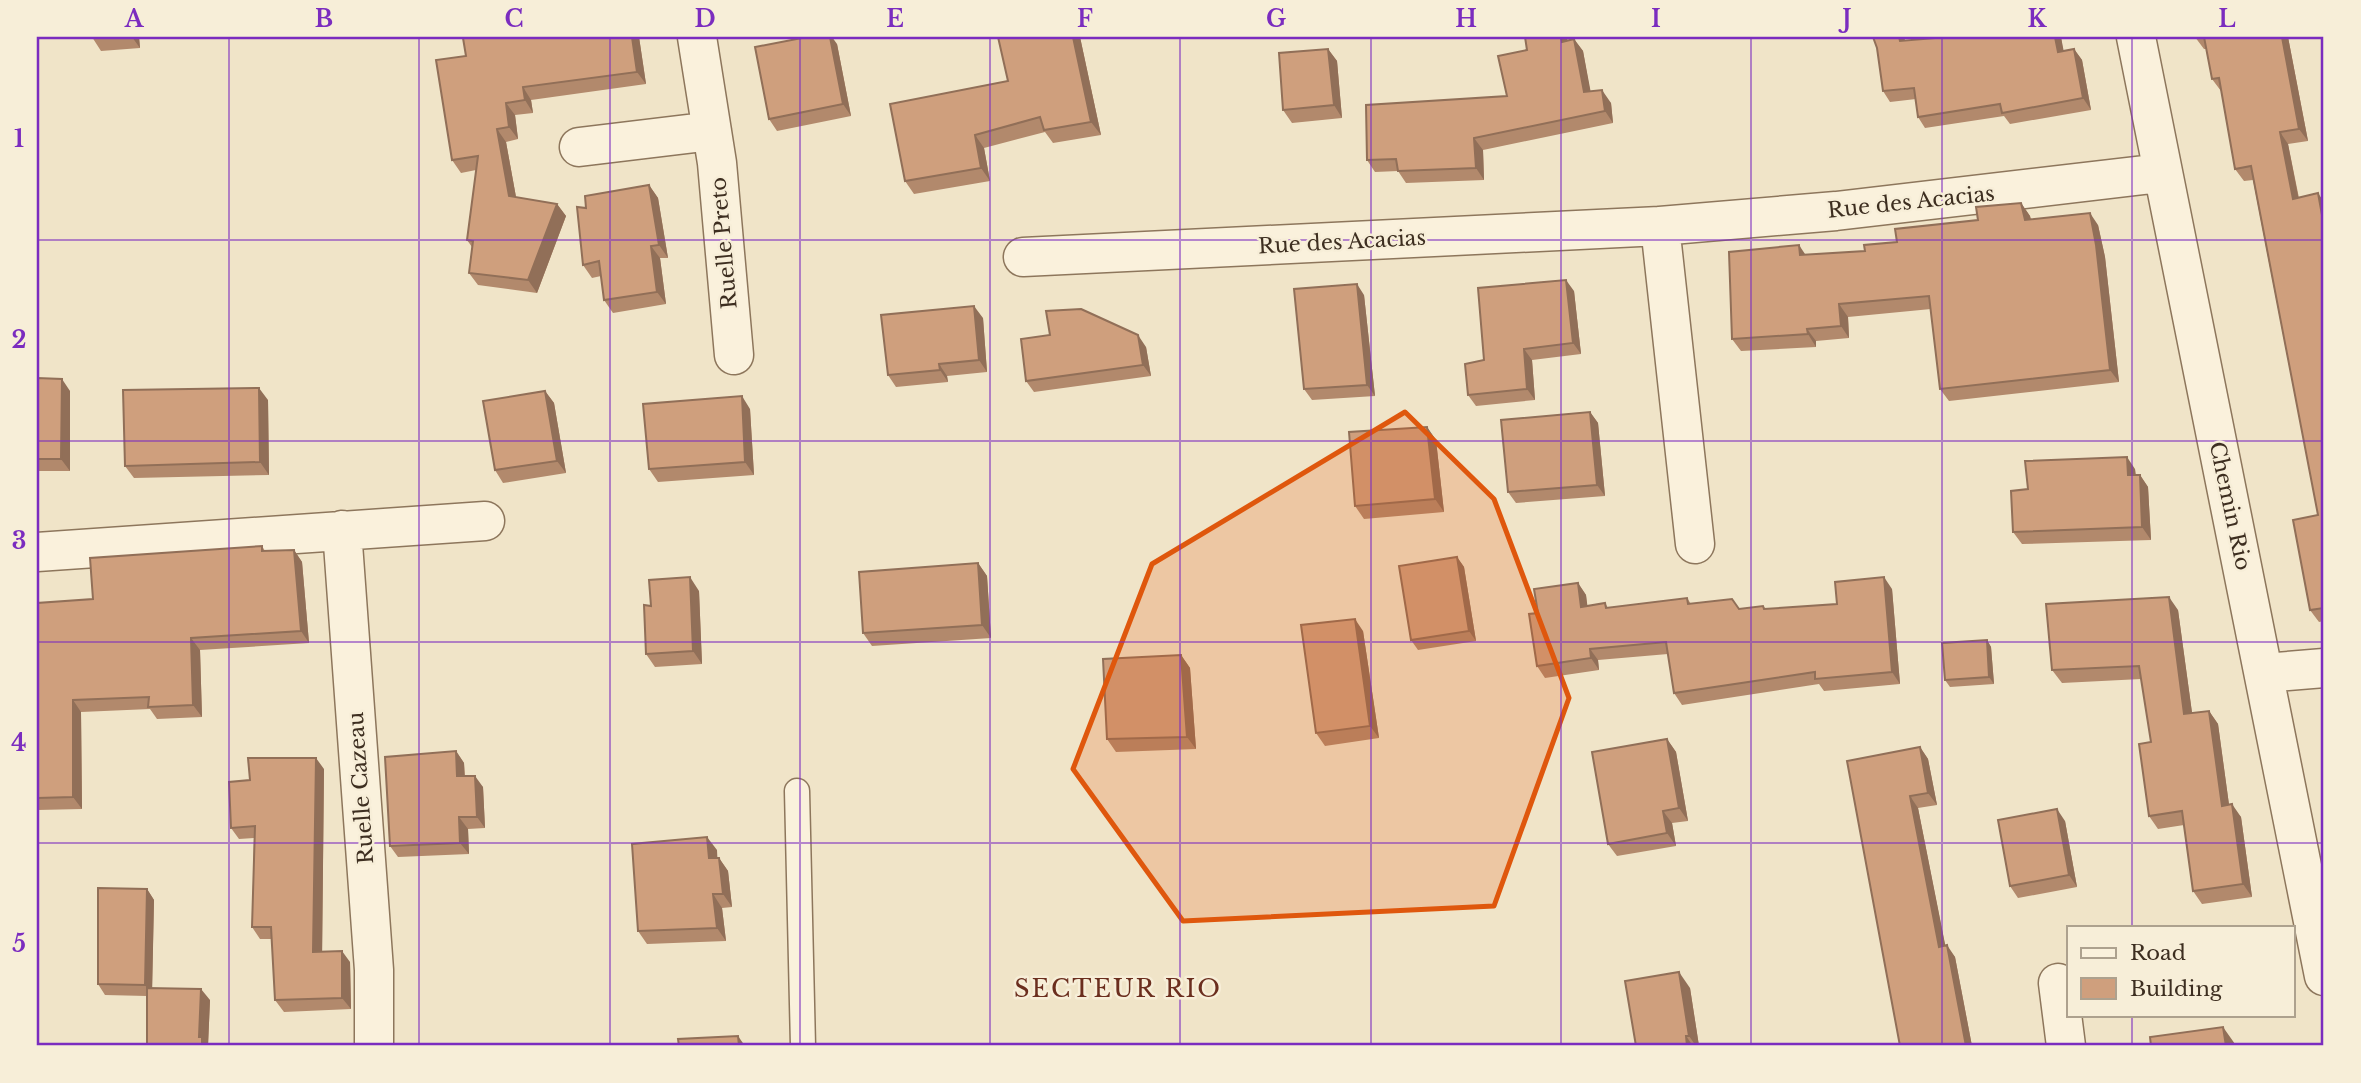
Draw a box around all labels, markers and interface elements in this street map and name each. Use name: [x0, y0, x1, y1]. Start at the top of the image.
text: A: [124, 5, 145, 33]
text: B: [315, 5, 333, 33]
text: C: [505, 5, 523, 33]
text: D: [694, 5, 716, 33]
text: E: [886, 5, 904, 33]
text: F: [1077, 5, 1093, 33]
text: G: [1266, 5, 1286, 33]
text: H: [1455, 5, 1477, 33]
text: I: [1651, 5, 1661, 33]
text: J: [1838, 5, 1852, 33]
text: K: [2028, 5, 2048, 33]
text: L: [2218, 5, 2236, 33]
text: 1: [14, 125, 24, 153]
street label: Ruelle Preto: [705, 176, 743, 310]
street label: Rue des Acacias: [1826, 180, 1996, 224]
street label: Rue des Acacias: [1257, 225, 1427, 259]
text: 2: [12, 326, 26, 354]
street label: Chemin Rio: [2204, 439, 2256, 573]
text: 3: [12, 527, 26, 555]
street label: Ruelle Cazeau: [343, 711, 379, 865]
text: 4: [11, 729, 27, 757]
legend: [2067, 926, 2294, 1016]
text: 5: [12, 930, 26, 958]
text: Road: [2130, 940, 2186, 966]
district label: SECTEUR RIO: [1014, 974, 1222, 1003]
text: Building: [2130, 976, 2223, 1002]

